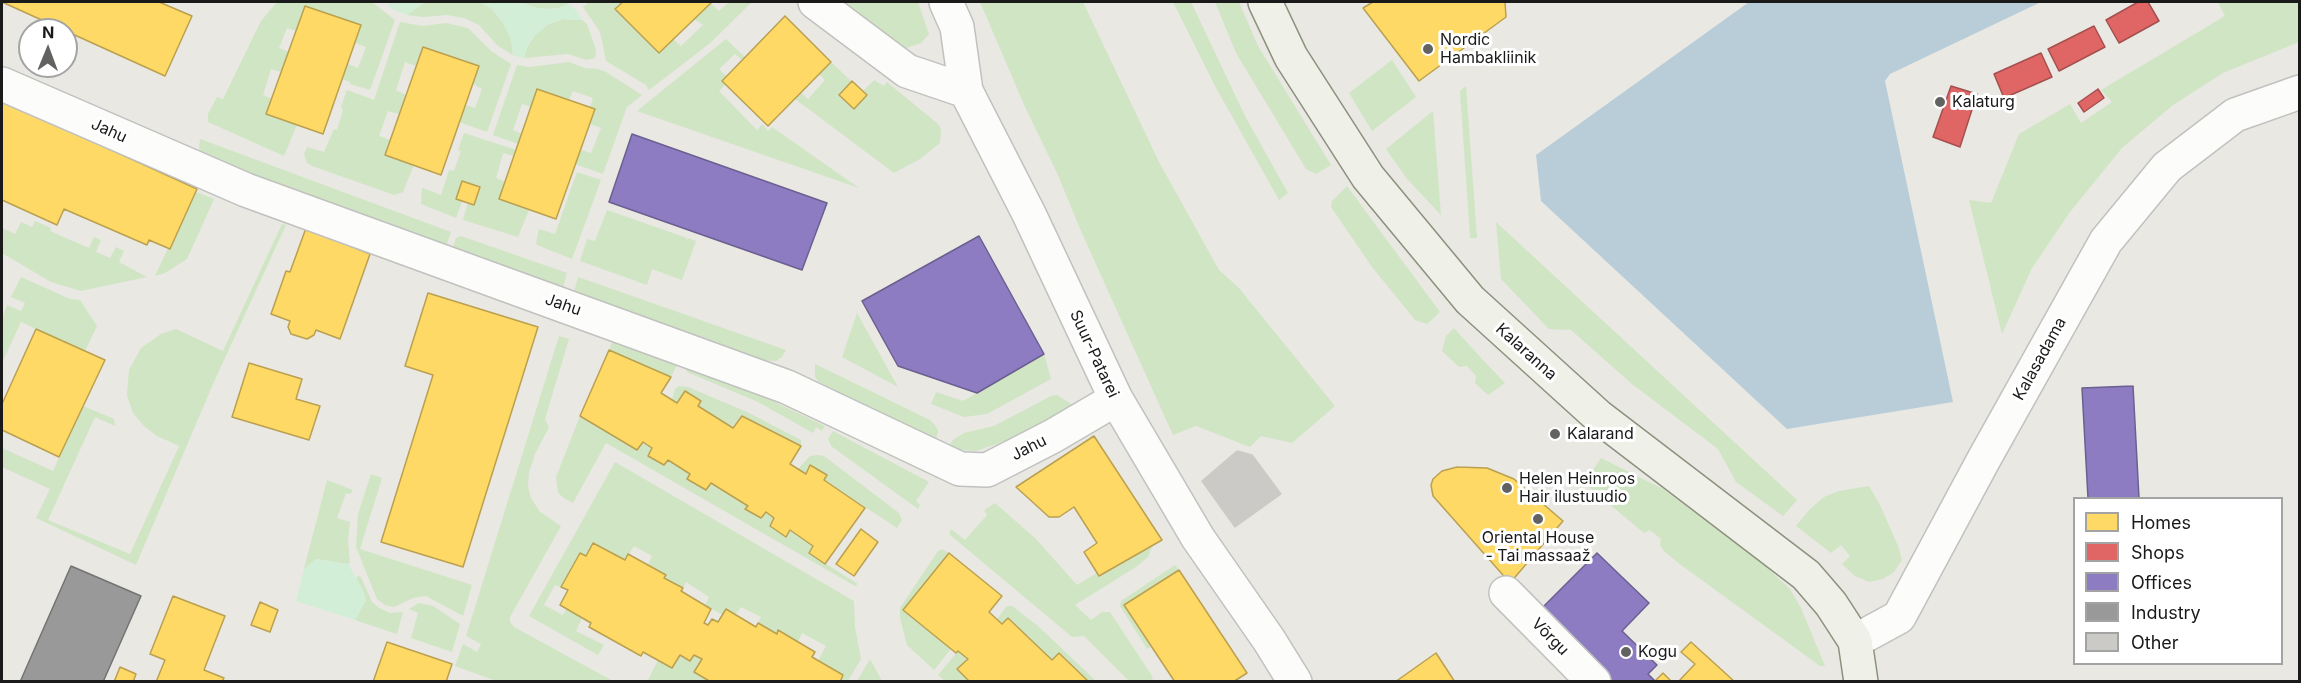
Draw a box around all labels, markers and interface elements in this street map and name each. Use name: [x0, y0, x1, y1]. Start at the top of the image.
north arrow: [18, 18, 78, 78]
text: N: [42, 22, 55, 42]
place label: Nordic Hambakliinik: [1440, 30, 1536, 68]
marker: Nordic Hambakliinik: [1421, 42, 1435, 56]
place label: Kalaturg: [1952, 92, 2015, 112]
marker: Kalaturg: [1933, 95, 1947, 109]
street label: Jahu: [88, 115, 130, 147]
street label: Jahu: [542, 290, 584, 320]
street label: Suur-Patarei: [1065, 307, 1123, 401]
street label: Kalasadama: [2009, 314, 2071, 404]
street label: Kalaranna: [1492, 320, 1560, 384]
place label: Kalarand: [1567, 424, 1634, 444]
marker: Kalarand: [1548, 427, 1562, 441]
street label: Jahu: [1008, 431, 1050, 465]
place label: Helen Heinroos Hair ilustuudio: [1519, 469, 1635, 507]
marker: Helen Heinroos Hair ilustuudio: [1500, 481, 1514, 495]
legend: [2073, 497, 2283, 665]
marker: Oriental House - Tai massaaž: [1531, 512, 1545, 526]
text: Homes: [2131, 512, 2191, 533]
place label: Oriental House - Tai massaaž: [1482, 528, 1594, 566]
text: Shops: [2131, 542, 2185, 563]
text: Offices: [2131, 572, 2192, 593]
text: Industry: [2131, 602, 2201, 623]
street label: Võrgu: [1527, 614, 1573, 660]
text: Other: [2131, 632, 2179, 653]
place label: Kogu: [1638, 642, 1677, 662]
marker: Kogu: [1619, 645, 1633, 659]

